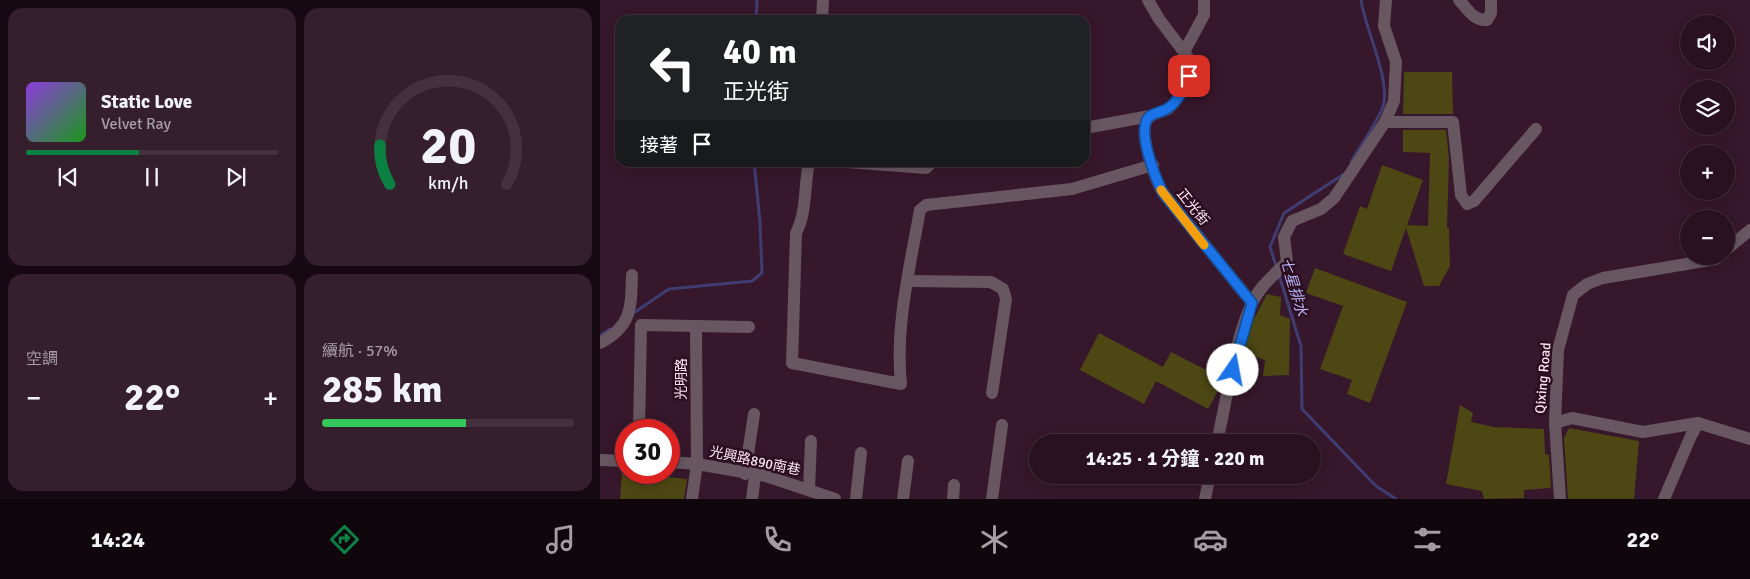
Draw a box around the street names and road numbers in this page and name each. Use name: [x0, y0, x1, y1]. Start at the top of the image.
street label: 正光街: [1173, 185, 1213, 229]
street label: Qixing Road: [1531, 342, 1555, 414]
street label: 光明路: [673, 358, 690, 400]
street label: 光興路890南巷: [708, 443, 802, 479]

